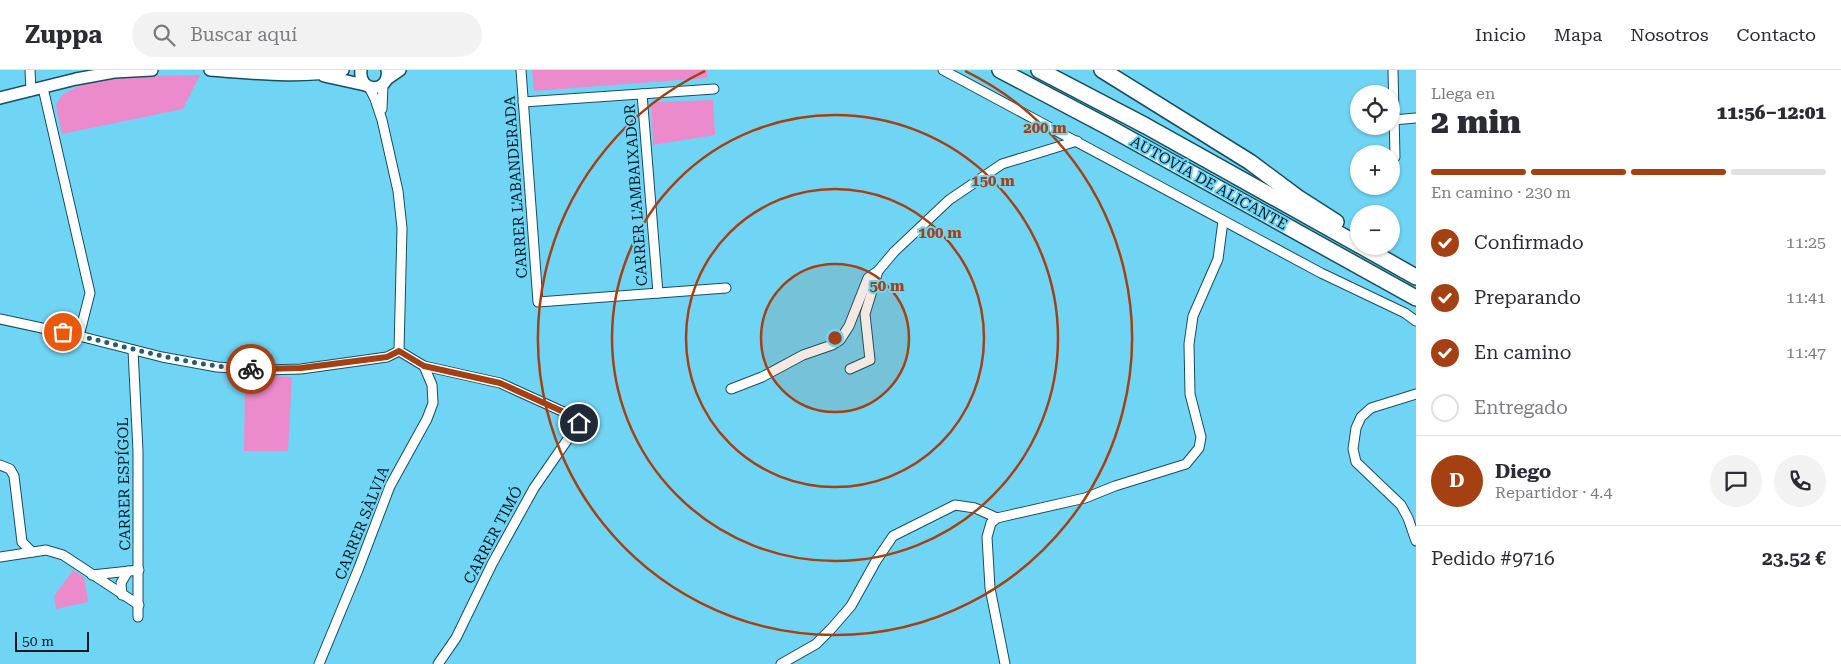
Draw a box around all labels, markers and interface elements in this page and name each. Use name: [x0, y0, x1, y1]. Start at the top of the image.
search box: [132, 12, 482, 57]
text: Zuppa: [25, 21, 102, 49]
icon: search: [150, 21, 178, 49]
text: Buscar aquí: [190, 23, 297, 46]
text: Inicio: [1475, 24, 1526, 45]
text: Mapa: [1554, 24, 1602, 45]
text: Nosotros: [1630, 24, 1708, 45]
text: Contacto: [1736, 24, 1816, 45]
text: Llega en: [1431, 84, 1495, 103]
map controls: [1350, 85, 1400, 255]
button: locate: [1350, 85, 1400, 135]
street label: CARRER L'ABANDERADA: [501, 95, 531, 279]
text: 11:56–12:01: [1717, 101, 1826, 124]
street label: CARRER L'AMBAIXADOR: [621, 103, 651, 287]
text: 2 min: [1431, 103, 1521, 141]
text: 200 m: [1023, 119, 1067, 137]
street label: AUTOVÍA DE ALICANTE: [1127, 132, 1291, 234]
button: +: [1350, 145, 1400, 195]
text: 150 m: [971, 172, 1015, 190]
text: En camino · 230 m: [1431, 183, 1571, 202]
button: −: [1350, 205, 1400, 255]
text: 100 m: [918, 224, 962, 242]
icon: check: [1431, 229, 1459, 257]
text: Confirmado: [1474, 231, 1584, 254]
text: 11:25: [1786, 233, 1826, 252]
text: 50 m: [869, 277, 905, 295]
icon: check: [1431, 284, 1459, 312]
text: Preparando: [1474, 286, 1581, 309]
text: 11:41: [1786, 288, 1826, 307]
pin: [42, 311, 84, 353]
icon: bag: [49, 318, 77, 346]
centre of rings: [826, 329, 844, 347]
icon: check: [1431, 339, 1459, 367]
text: En camino: [1474, 341, 1571, 364]
text: 11:47: [1786, 343, 1826, 362]
courier: [226, 344, 276, 394]
icon: bike: [237, 355, 265, 383]
text: Entregado: [1474, 396, 1568, 419]
pin: [558, 402, 600, 444]
icon: home: [565, 409, 593, 437]
street label: CARRER ESPÍGOL: [114, 417, 134, 551]
button: chat: [1710, 455, 1762, 507]
button: phone: [1774, 455, 1826, 507]
text: Diego: [1495, 460, 1551, 483]
street label: CARRER SÀLVIA: [331, 463, 393, 582]
text: D: [1449, 469, 1465, 492]
street label: CARRER TIMÓ: [459, 483, 526, 587]
text: Repartidor · 4.4: [1495, 483, 1612, 502]
text: Pedido #9716: [1431, 547, 1555, 570]
text: 23.52 €: [1762, 547, 1826, 570]
scale bar: [15, 629, 89, 652]
text: 50 m: [22, 633, 54, 649]

